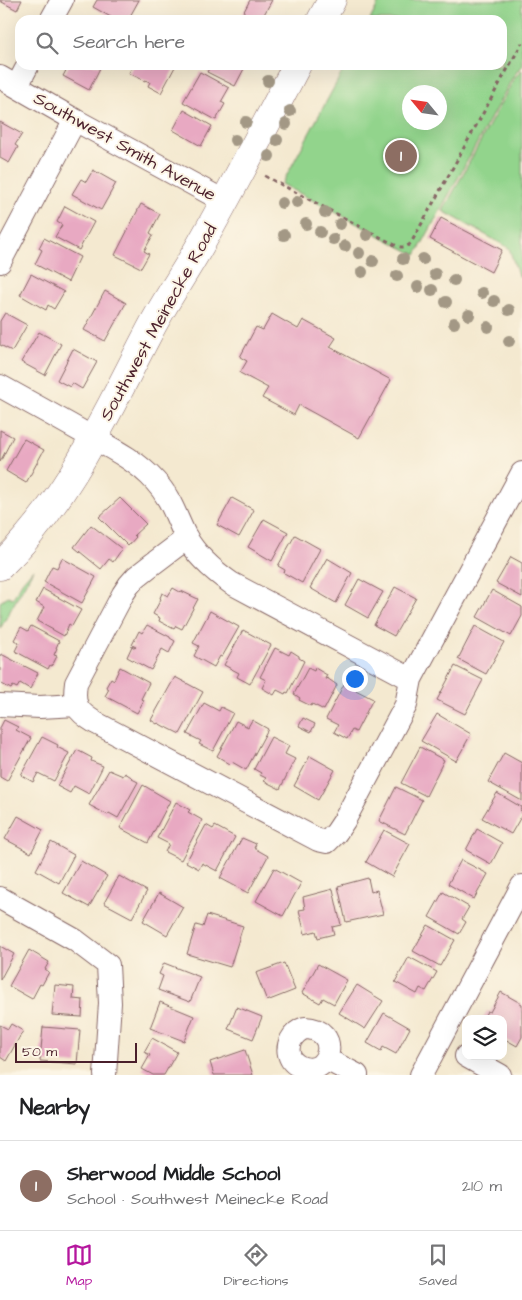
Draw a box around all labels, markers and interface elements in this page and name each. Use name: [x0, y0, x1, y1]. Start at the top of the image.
search box: [15, 15, 507, 70]
icon: search: [33, 29, 61, 57]
text: Search here: [73, 29, 185, 56]
north arrow: [402, 85, 447, 130]
street label: Southwest Smith Avenue: [29, 86, 221, 207]
pin: 1: [385, 137, 417, 175]
street label: Southwest Meinecke Road: [94, 219, 223, 425]
your location: [342, 666, 368, 692]
map controls: [462, 1015, 507, 1060]
button: layers: [462, 1015, 507, 1060]
scale bar: [15, 1040, 138, 1063]
text: 50 m: [22, 1042, 57, 1062]
text: Nearby: [20, 1093, 90, 1122]
text: Sherwood Middle School: [67, 1161, 280, 1188]
text: 1: [35, 1175, 37, 1197]
text: 210 m: [462, 1175, 502, 1197]
text: School · Southwest Meinecke Road: [67, 1188, 328, 1210]
tab: Map: [65, 1241, 93, 1291]
tab: Directions: [223, 1241, 288, 1291]
tab: Saved: [419, 1241, 457, 1291]

